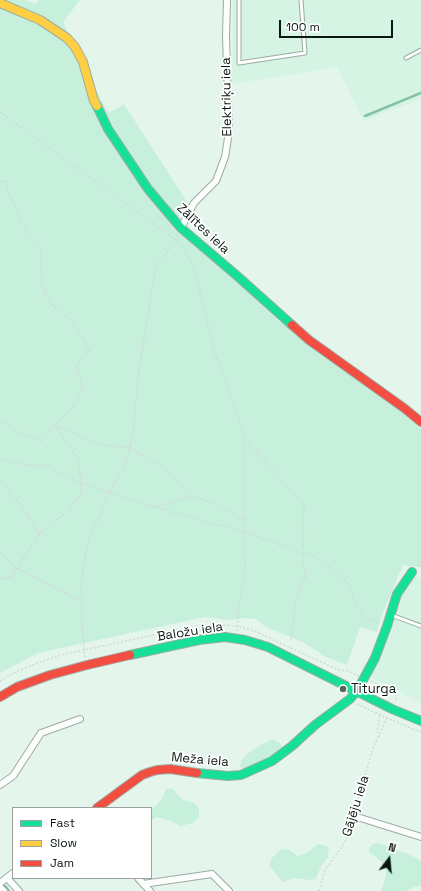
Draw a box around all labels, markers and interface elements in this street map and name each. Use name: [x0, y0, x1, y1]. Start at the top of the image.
scale bar: [281, 12, 395, 38]
text: 100 m: [286, 19, 320, 35]
street label: Elektriķu iela: [219, 57, 235, 137]
street label: Zālītes iela: [173, 201, 233, 257]
street label: Baložu iela: [156, 619, 224, 645]
place label: Titurga: [351, 681, 396, 697]
marker: Titurga: [338, 684, 348, 694]
street label: Meža iela: [171, 750, 229, 770]
street label: Gājēju iela: [339, 774, 373, 838]
legend: [12, 807, 152, 879]
text: Fast: [50, 815, 75, 831]
text: Slow: [50, 835, 77, 851]
north arrow: [369, 839, 409, 879]
text: N: [387, 840, 398, 855]
text: Jam: [50, 855, 74, 871]

